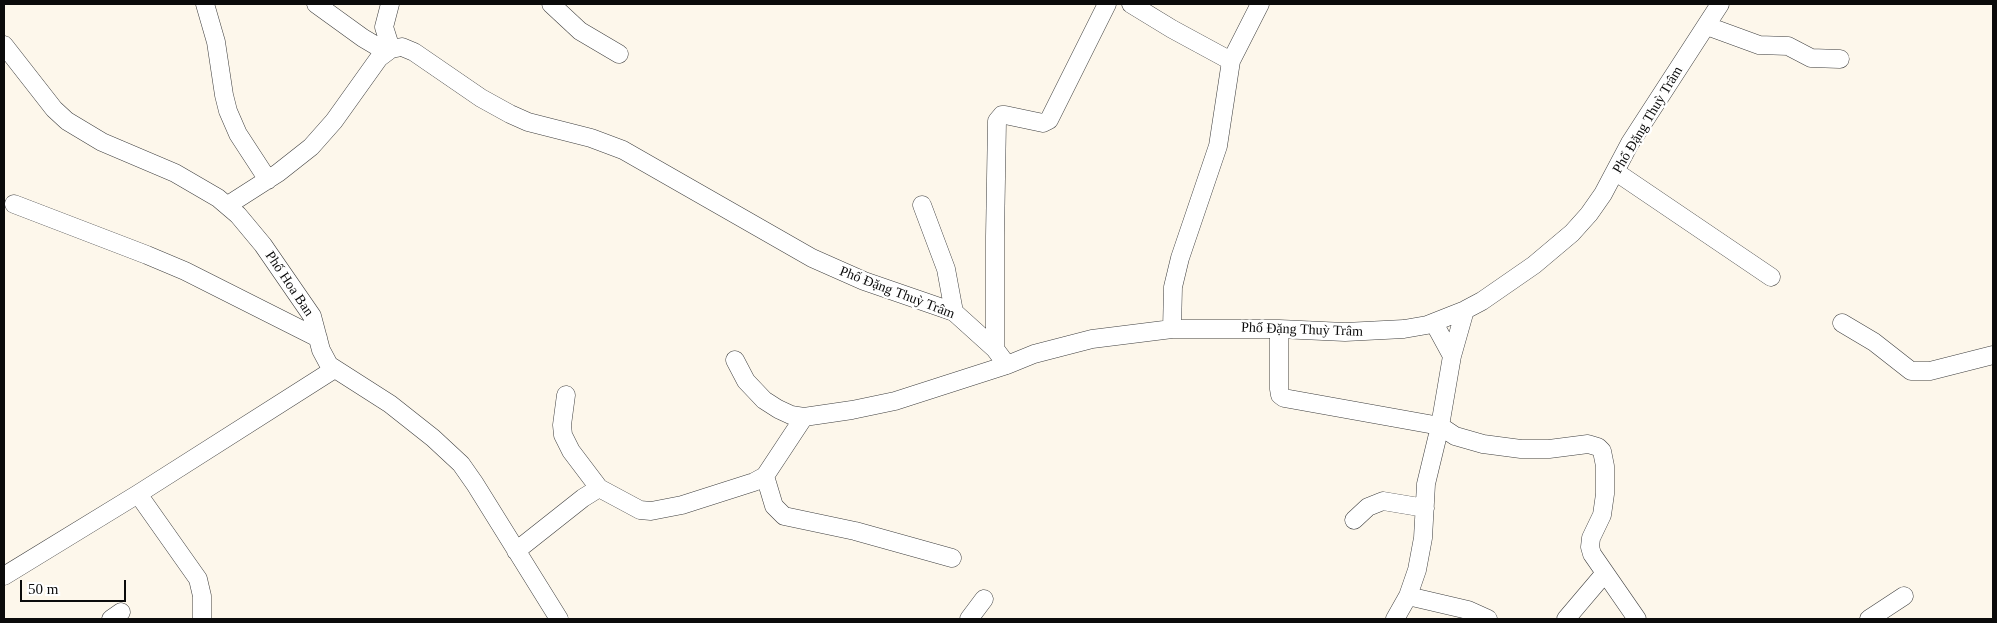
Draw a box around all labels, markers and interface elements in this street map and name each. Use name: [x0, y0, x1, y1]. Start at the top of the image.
street label: Phố Đặng Thuỳ Trâm: [1609, 63, 1687, 177]
street label: Phố Hoa Ban: [261, 248, 317, 320]
street label: Phố Đặng Thuỳ Trâm: [837, 263, 957, 323]
street label: Phố Đặng Thuỳ Trâm: [1241, 319, 1363, 341]
scale bar: [22, 570, 129, 602]
text: 50 m: [28, 581, 58, 597]

